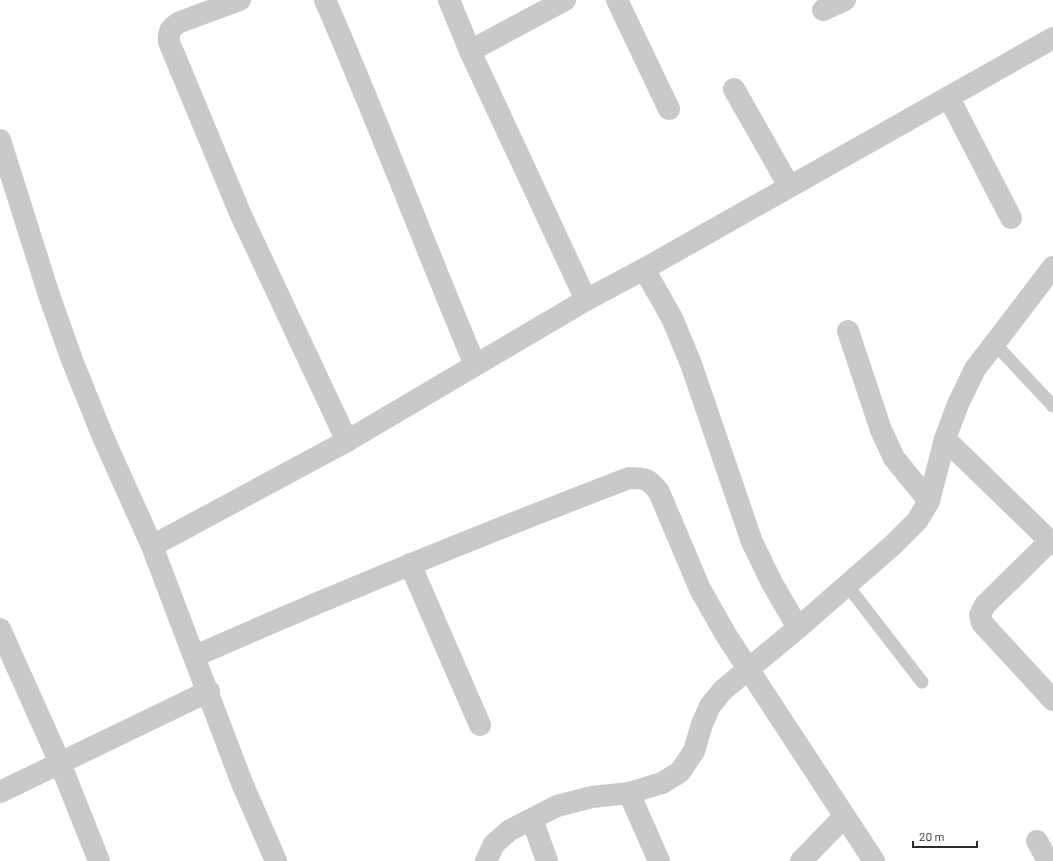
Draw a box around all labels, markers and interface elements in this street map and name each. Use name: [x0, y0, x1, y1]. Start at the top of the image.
scale bar: [913, 823, 977, 849]
text: 20 m: [919, 829, 945, 843]

